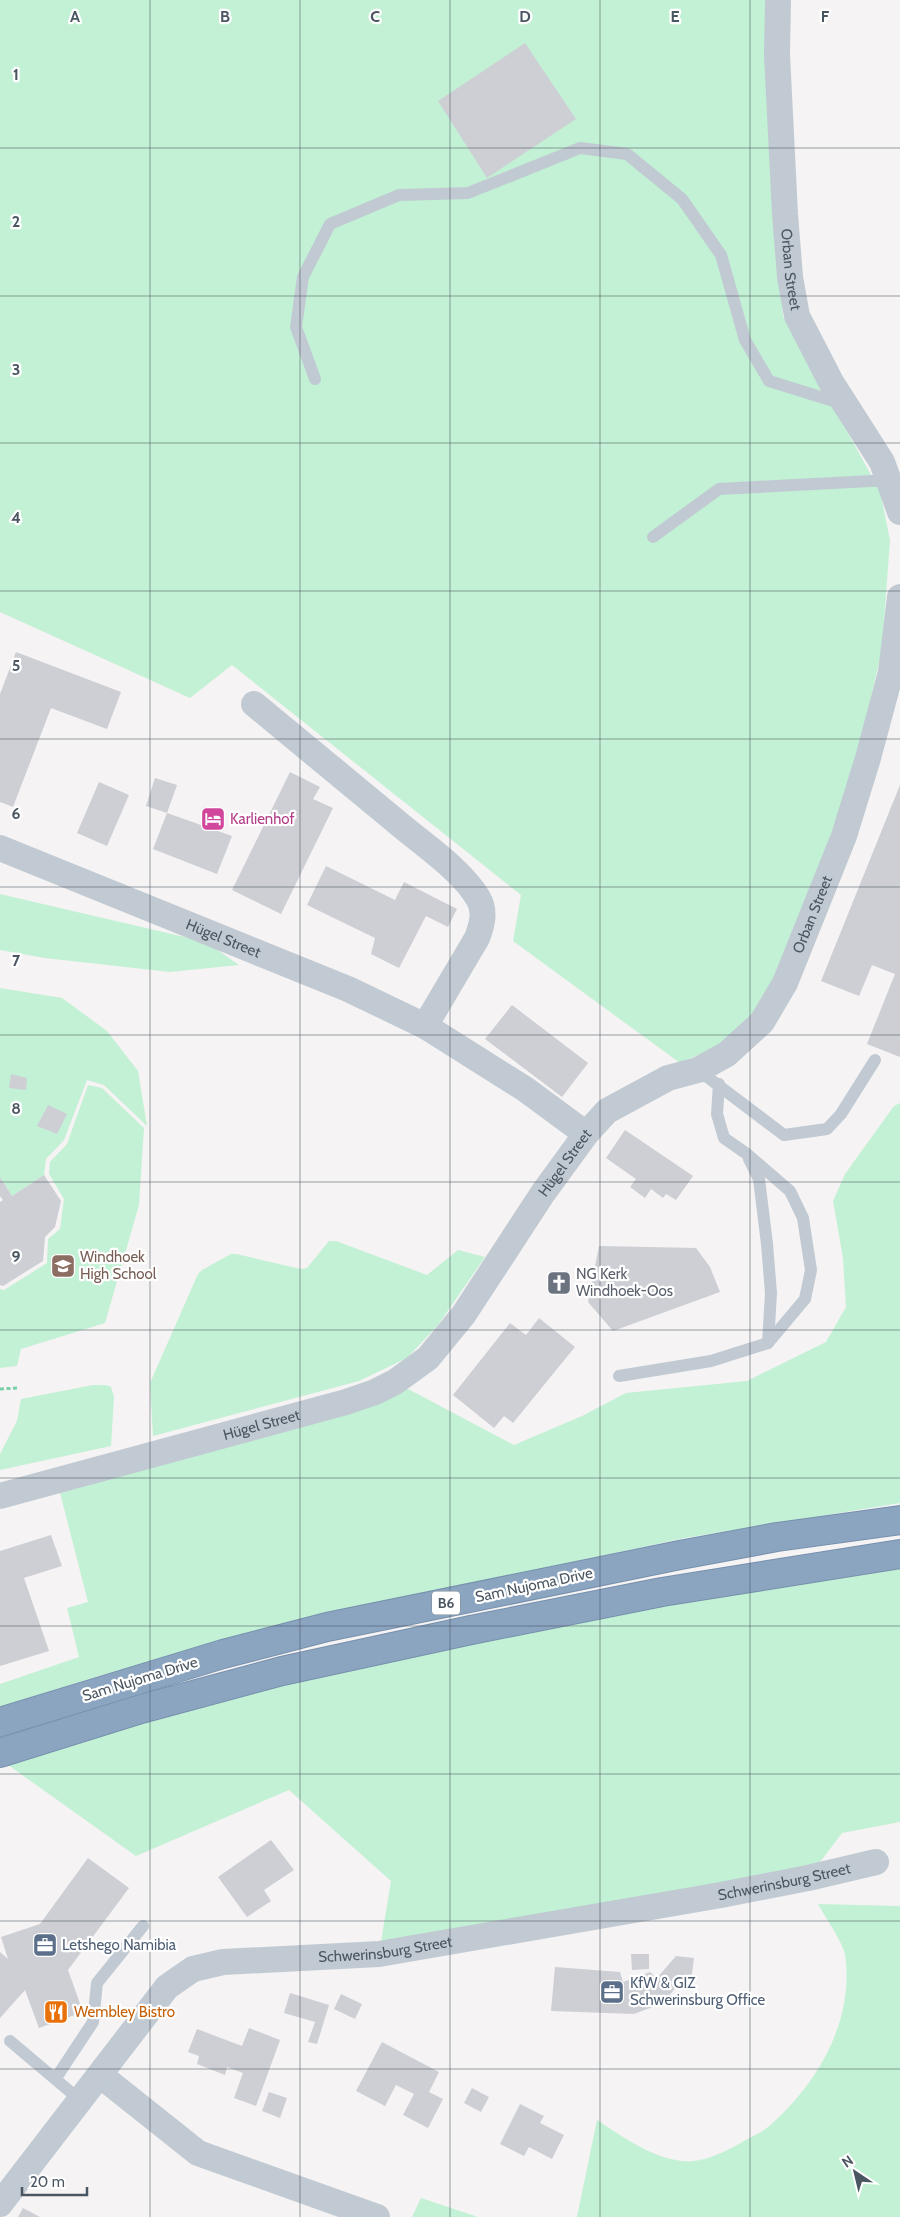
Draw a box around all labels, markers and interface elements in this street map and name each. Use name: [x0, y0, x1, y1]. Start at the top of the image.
text: A: [70, 7, 80, 26]
text: B: [220, 7, 230, 26]
text: C: [370, 7, 380, 26]
text: D: [519, 7, 531, 26]
text: E: [670, 7, 680, 26]
text: F: [821, 7, 830, 26]
text: 1: [13, 65, 19, 84]
text: 2: [12, 212, 20, 231]
street label: Orban Street: [777, 228, 805, 312]
text: 3: [12, 360, 20, 379]
text: 4: [11, 508, 21, 527]
text: 5: [12, 656, 20, 675]
text: 6: [12, 804, 21, 823]
hotel icon: Karlienhof: [200, 806, 226, 832]
place label: Karlienhof: [230, 810, 295, 828]
street label: Orban Street: [789, 873, 836, 956]
street label: Hügel Street: [183, 915, 263, 962]
text: 7: [12, 951, 21, 970]
text: 8: [11, 1099, 21, 1118]
street label: Hügel Street: [534, 1125, 595, 1200]
text: 9: [12, 1247, 21, 1266]
place label: Windhoek High School: [80, 1248, 157, 1283]
school or university icon: Windhoek High School: [50, 1253, 76, 1279]
place label: NG Kerk Windhoek-Oos: [576, 1265, 673, 1300]
church icon: NG Kerk Windhoek-Oos: [546, 1270, 572, 1296]
street label: Hügel Street: [221, 1406, 302, 1444]
street label: Sam Nujoma Drive: [474, 1564, 595, 1606]
road number: B6: [432, 1592, 460, 1615]
street label: Sam Nujoma Drive: [80, 1653, 200, 1705]
street label: Schwerinsburg Street: [716, 1859, 852, 1904]
office icon: Letshego Namibia: [32, 1932, 58, 1958]
street label: Schwerinsburg Street: [318, 1933, 453, 1966]
place label: Letshego Namibia: [62, 1936, 177, 1954]
place label: KfW & GIZ Schwerinsburg Office: [630, 1974, 766, 2009]
office icon: KfW & GIZ Schwerinsburg Office: [599, 1979, 625, 2005]
restaurant icon: Wembley Bistro: [43, 1999, 69, 2025]
place label: Wembley Bistro: [74, 2003, 175, 2021]
north arrow: [830, 2147, 880, 2197]
text: N: [838, 2151, 857, 2172]
scale bar: [22, 2164, 88, 2196]
text: 20 m: [30, 2173, 65, 2191]

